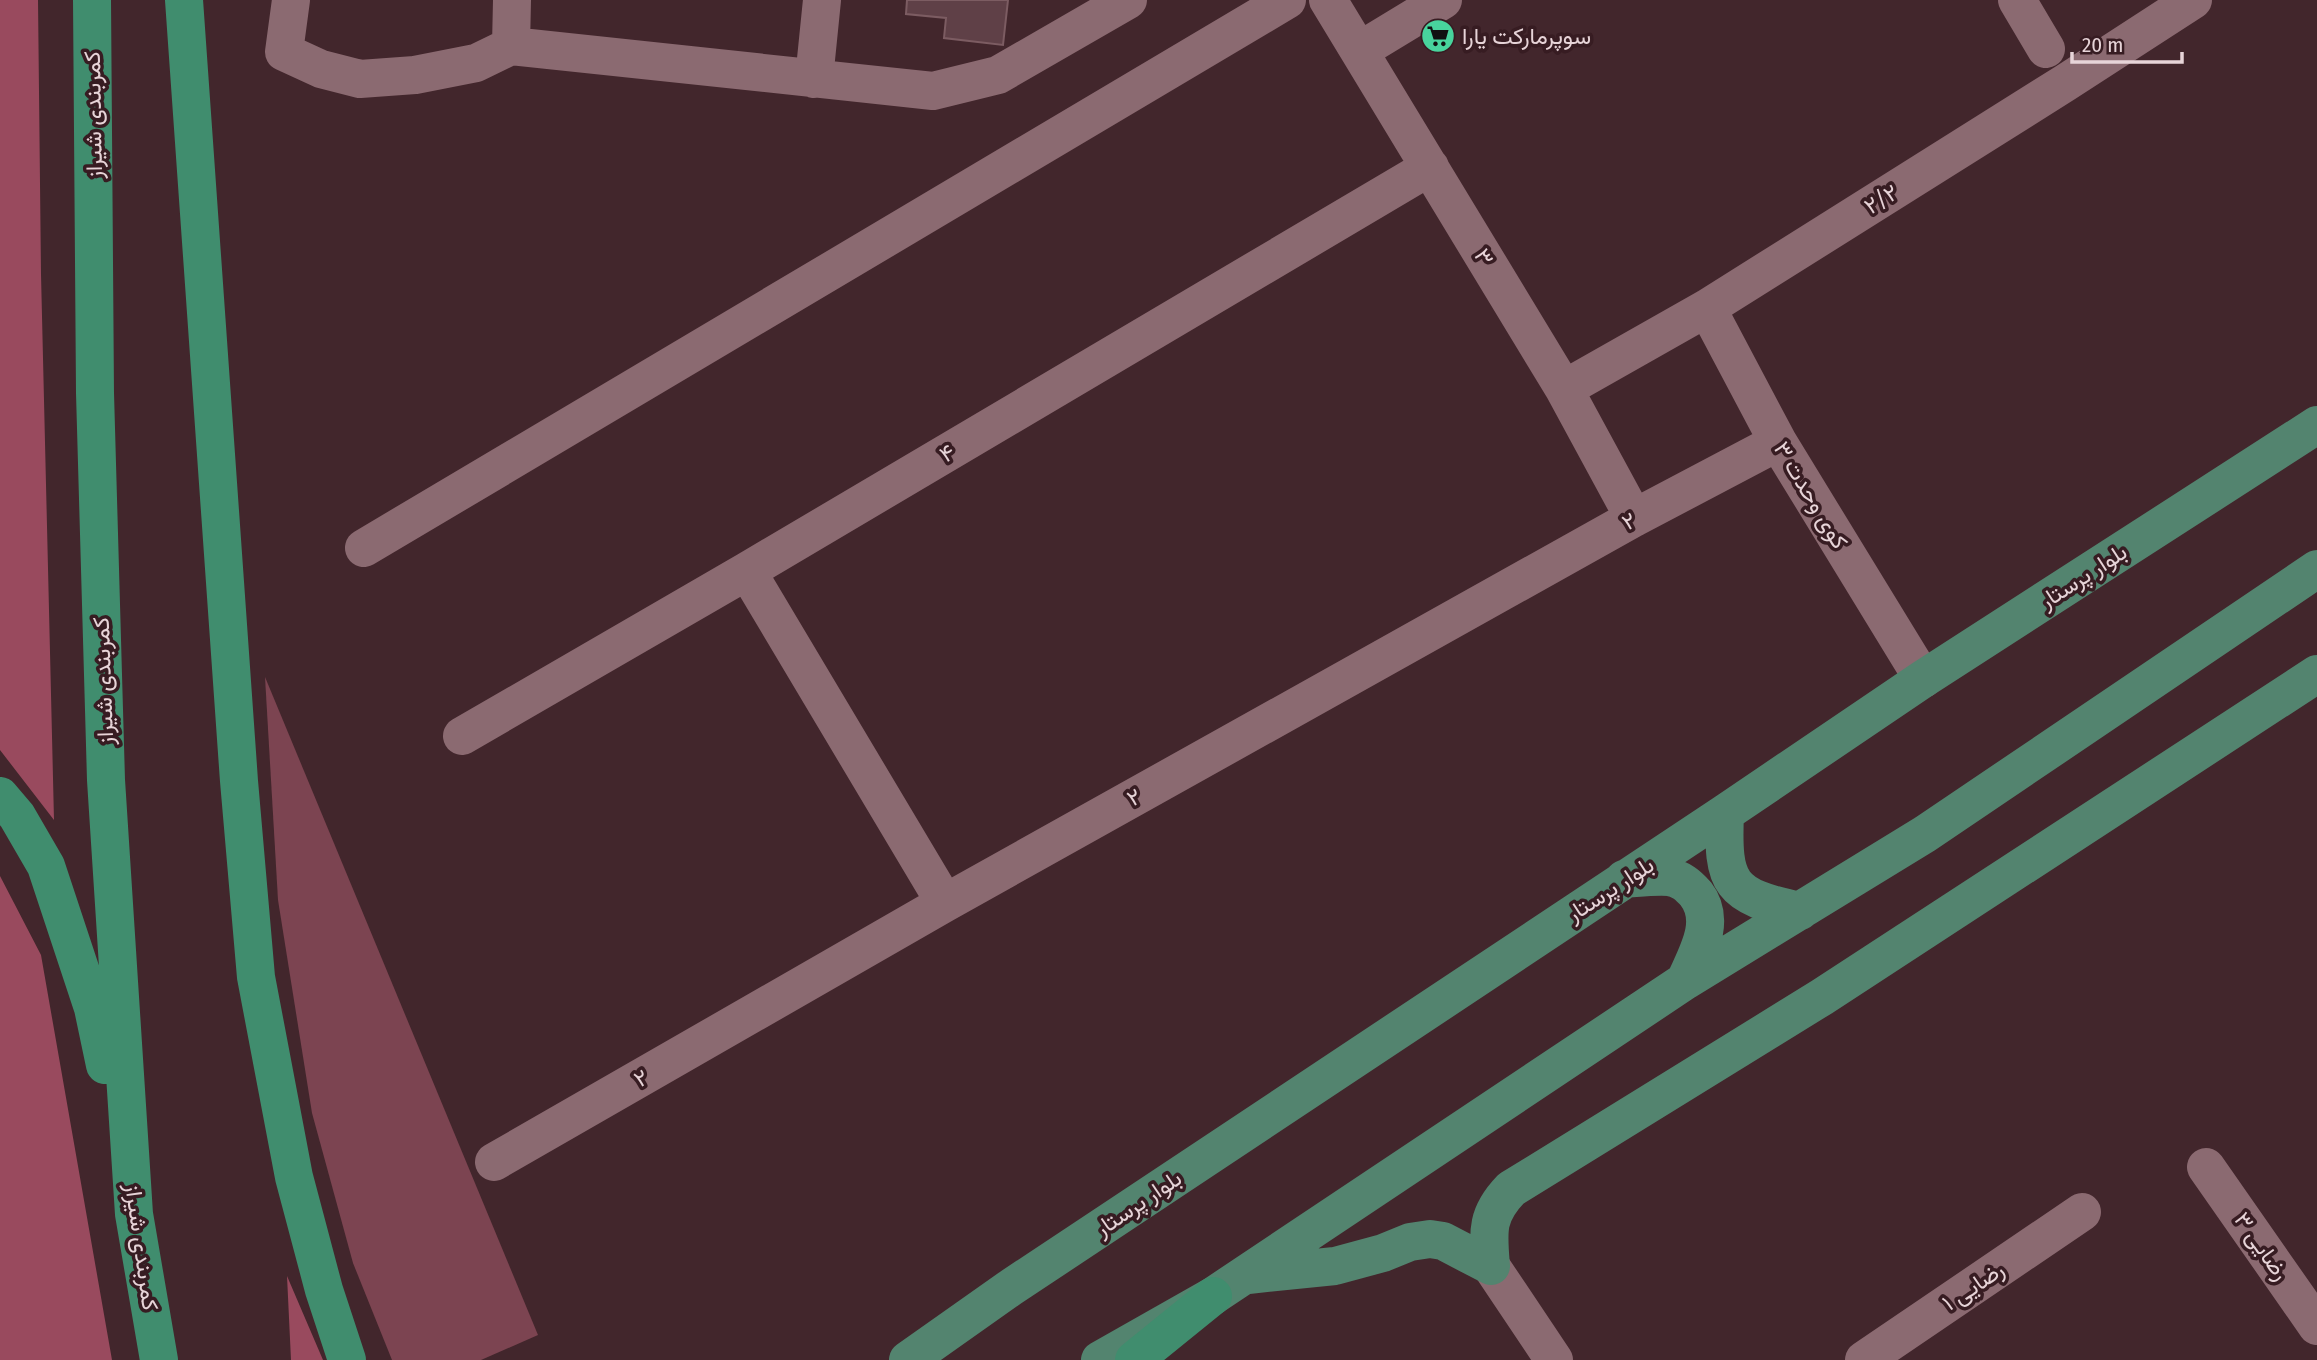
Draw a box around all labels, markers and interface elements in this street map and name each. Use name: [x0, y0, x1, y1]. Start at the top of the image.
supermarket icon: سوپرمارکت یارا: [1419, 17, 1457, 55]
scale bar: [2072, 21, 2182, 65]
place label: سوپرمارکت یارا: [1462, 22, 1591, 52]
text: 20 m: [2082, 32, 2123, 58]
street label: کمربندی شیراز: [78, 51, 109, 180]
street label: ۲/۲: [1859, 178, 1903, 220]
street label: ۳: [1468, 243, 1500, 271]
street label: کوی وحدت ۳: [1767, 436, 1854, 554]
street label: ۴: [934, 438, 960, 468]
street label: ۲: [1617, 506, 1641, 536]
street label: بلوار پرستار: [2033, 537, 2133, 617]
street label: کمربندی شیراز: [87, 617, 120, 746]
street label: ۲: [1122, 782, 1146, 812]
street label: بلوار پرستار: [1560, 850, 1660, 930]
street label: ۲: [629, 1063, 653, 1093]
street label: بلوار پرستار: [1088, 1164, 1188, 1244]
street label: کمربندی شیراز: [118, 1181, 165, 1312]
street label: رضایی ۳: [2228, 1206, 2296, 1286]
street label: رضایی ۱: [1937, 1255, 2010, 1318]

